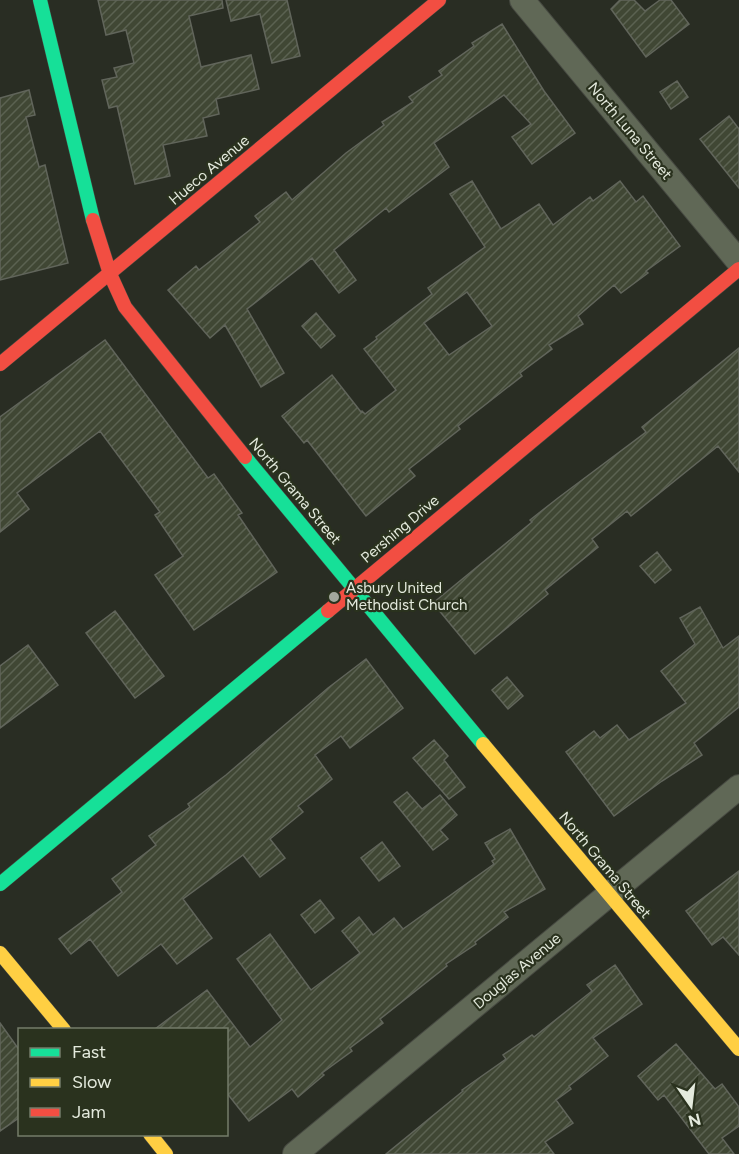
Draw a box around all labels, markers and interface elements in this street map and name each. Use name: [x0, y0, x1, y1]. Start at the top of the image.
street label: North Luna Street: [584, 79, 676, 183]
street label: Hueco Avenue: [165, 131, 253, 209]
street label: North Grama Street: [245, 434, 345, 548]
street label: Pershing Drive: [357, 491, 443, 567]
place label: Asbury United Methodist Church: [346, 579, 467, 614]
marker: Asbury United Methodist Church: [327, 590, 341, 604]
street label: North Grama Street: [555, 808, 655, 922]
street label: Douglas Avenue: [470, 929, 564, 1013]
legend: [18, 1028, 228, 1136]
text: Fast: [72, 1041, 106, 1063]
text: Slow: [72, 1071, 111, 1093]
north arrow: [661, 1076, 721, 1136]
text: Jam: [72, 1101, 106, 1123]
text: N: [686, 1109, 703, 1131]

